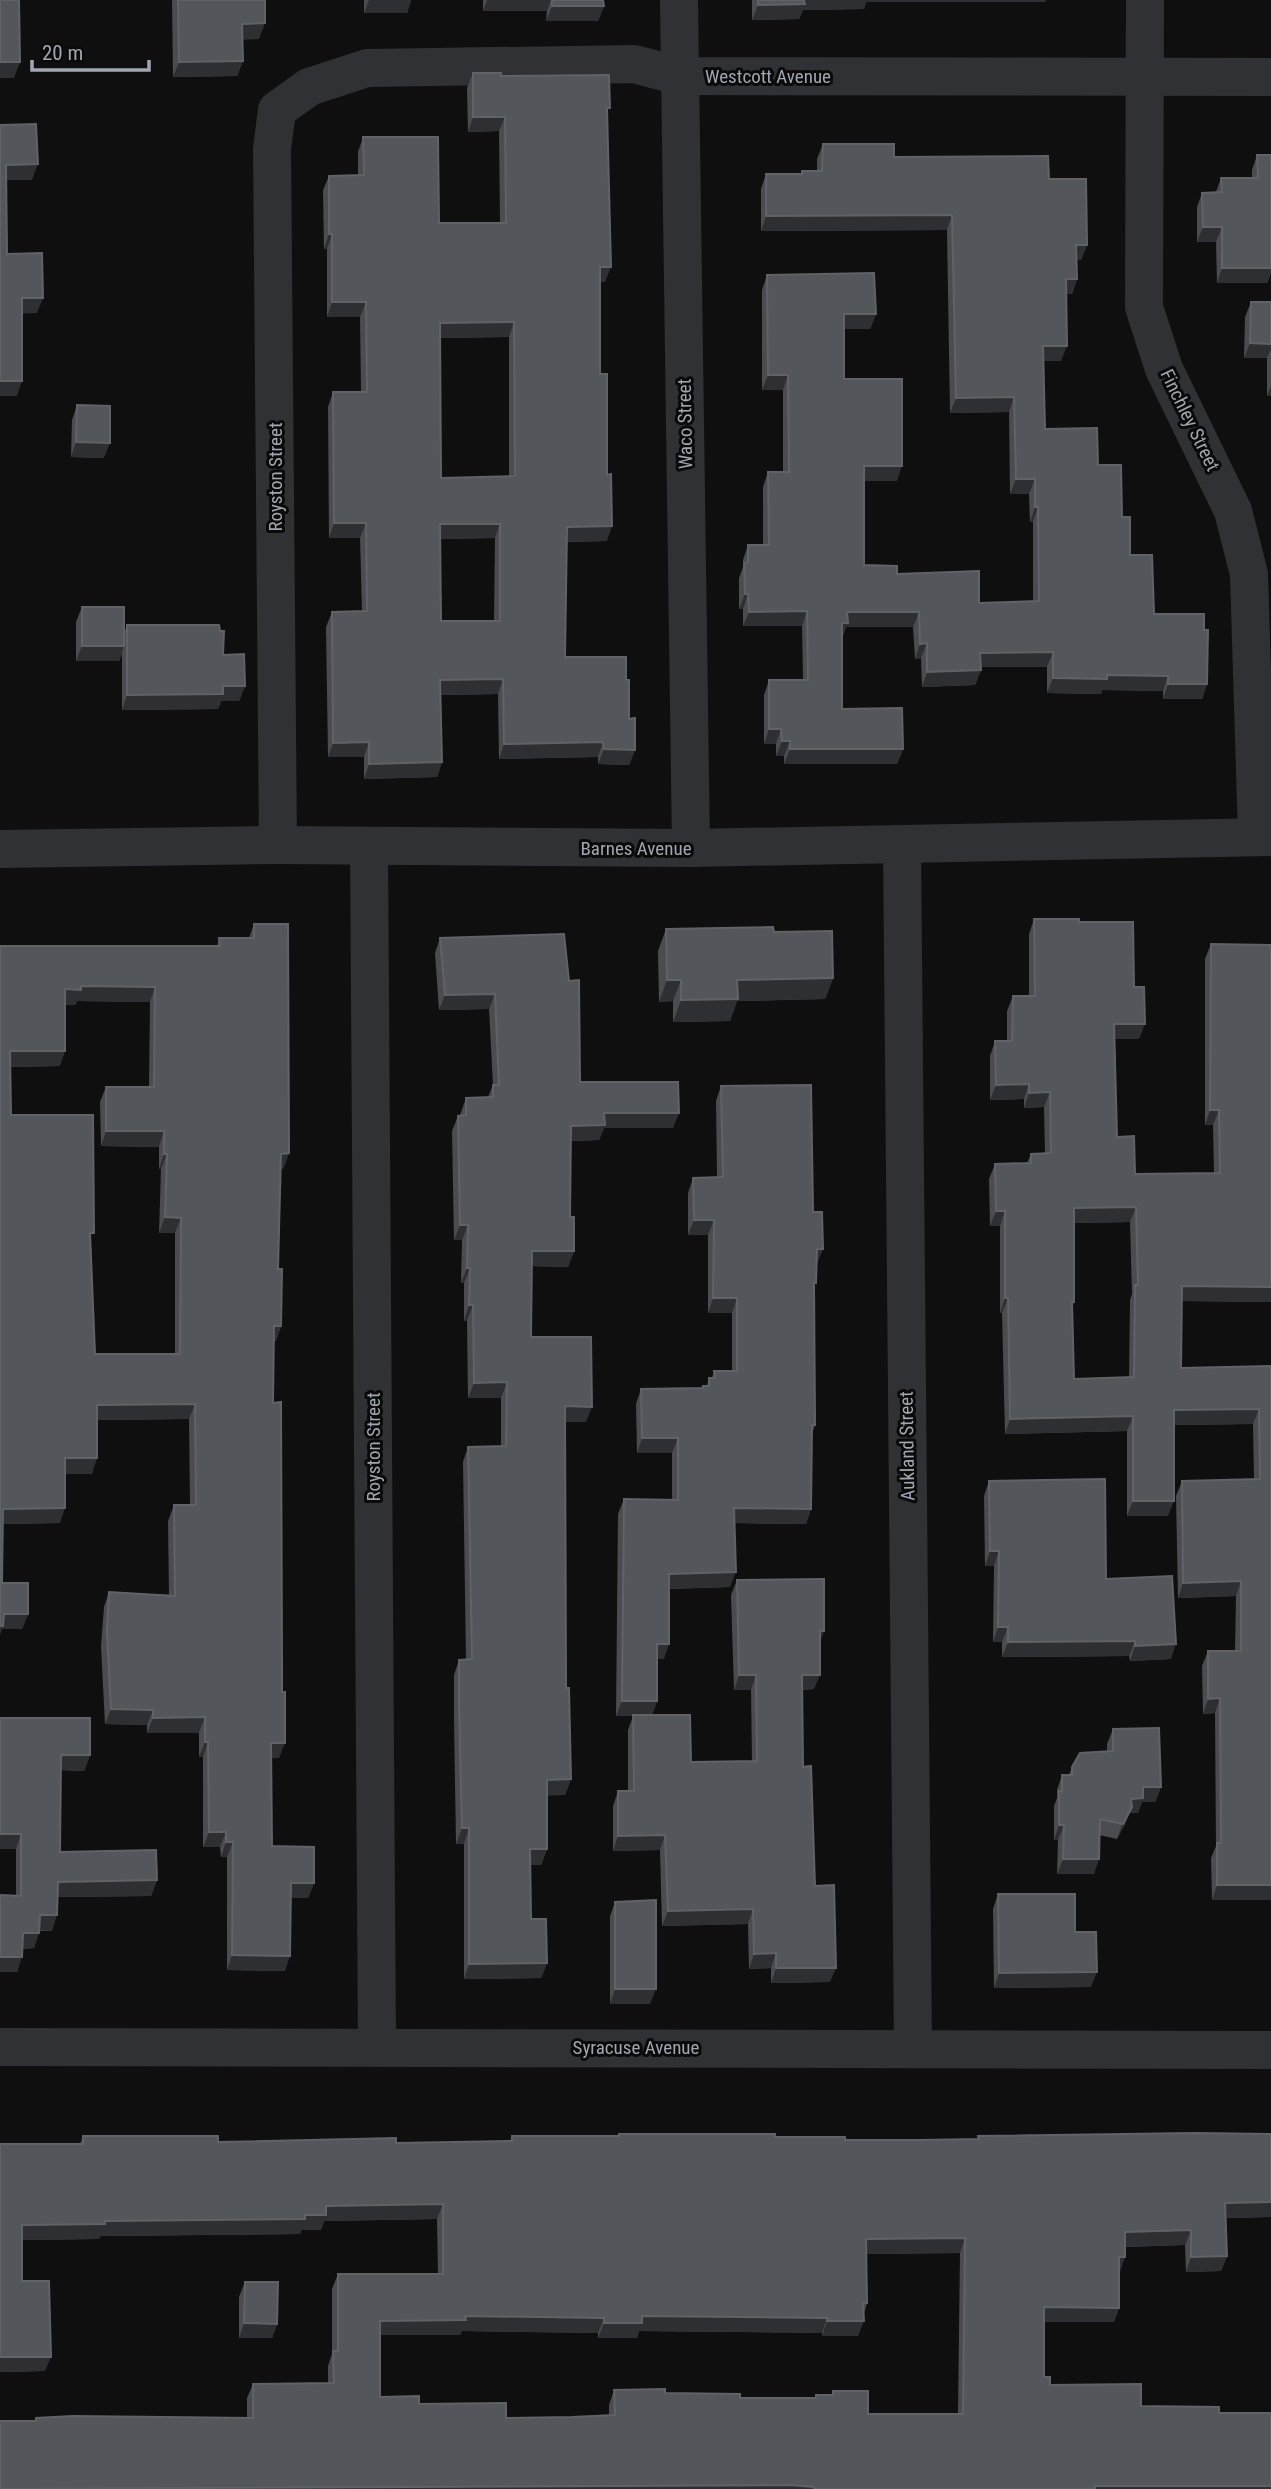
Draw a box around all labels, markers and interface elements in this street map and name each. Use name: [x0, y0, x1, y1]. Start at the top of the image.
scale bar: [32, 28, 149, 72]
text: 20 m: [42, 41, 83, 65]
street label: Westcott Avenue: [705, 65, 831, 88]
street label: Finchley Street: [1155, 365, 1225, 475]
street label: Waco Street: [673, 379, 697, 469]
street label: Royston Street: [264, 422, 287, 532]
street label: Barnes Avenue: [580, 837, 692, 860]
street label: Aukland Street: [895, 1391, 919, 1501]
street label: Royston Street: [362, 1392, 385, 1502]
street label: Syracuse Avenue: [573, 2036, 700, 2059]

